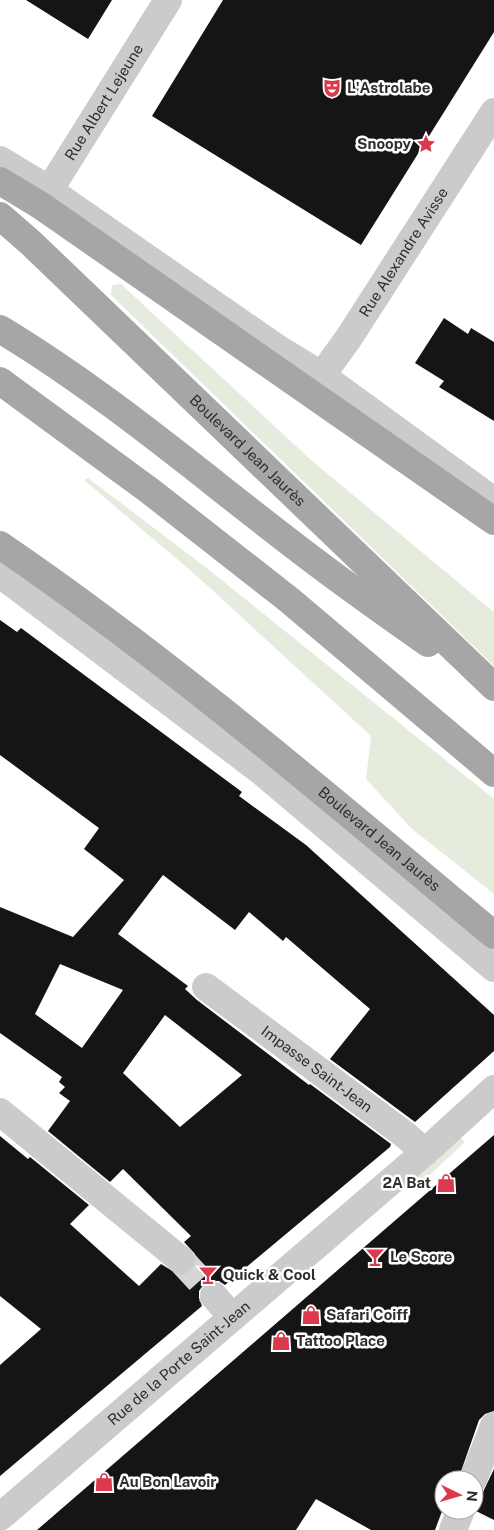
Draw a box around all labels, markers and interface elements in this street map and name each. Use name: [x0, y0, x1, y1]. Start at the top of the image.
street label: Rue Albert Lejeune: [61, 41, 146, 163]
theatre icon: L'Astrolabe: [321, 77, 343, 99]
place label: L'Astrolabe: [347, 79, 430, 96]
place icon: Snoopy: [415, 133, 437, 155]
place label: Snoopy: [357, 135, 412, 152]
street label: Rue Alexandre Avisse: [355, 184, 451, 320]
street label: Boulevard Jean Jaurès: [186, 391, 309, 509]
street label: Boulevard Jean Jaurès: [315, 783, 444, 894]
street label: Impasse Saint-Jean: [258, 1022, 376, 1116]
shop icon: 2A Bat: [435, 1172, 457, 1194]
place label: 2A Bat: [382, 1174, 431, 1191]
bar icon: Le Score: [364, 1246, 386, 1268]
place label: Le Score: [390, 1248, 452, 1265]
bar icon: Quick & Cool: [197, 1264, 219, 1286]
place label: Quick & Cool: [223, 1266, 316, 1283]
street label: Rue de la Porte Saint-Jean: [104, 1297, 253, 1428]
shop icon: Safari Coiff: [300, 1304, 322, 1326]
place label: Safari Coiff: [326, 1306, 408, 1323]
shop icon: Tattoo Place: [270, 1330, 292, 1352]
place label: Tattoo Place: [296, 1332, 385, 1349]
north arrow: [434, 1470, 484, 1520]
shop icon: Au Bon Lavoir: [93, 1471, 115, 1493]
place label: Au Bon Lavoir: [119, 1473, 217, 1490]
text: N: [464, 1490, 480, 1502]

